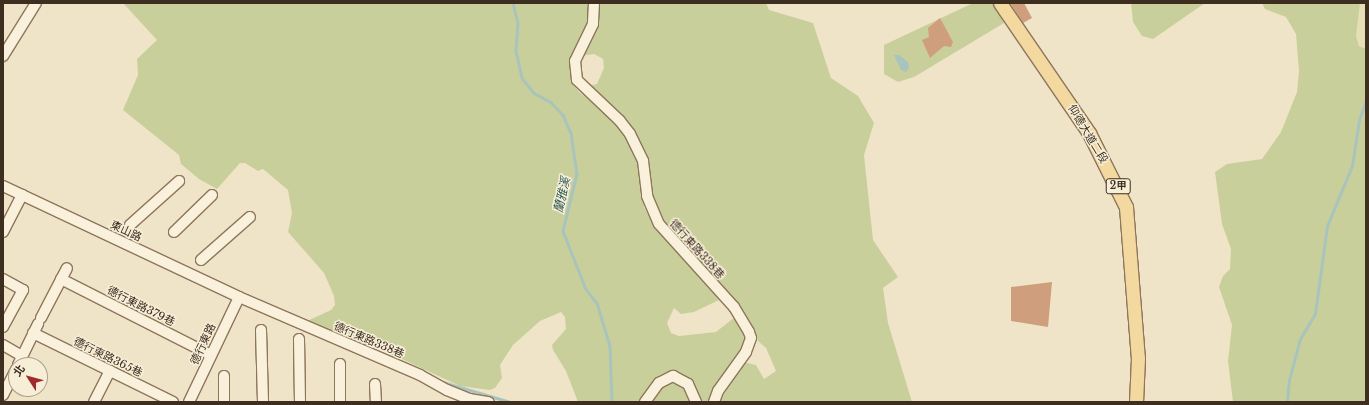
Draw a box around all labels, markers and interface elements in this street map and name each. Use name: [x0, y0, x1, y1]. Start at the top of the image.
street label: 仰德大道二段: [1065, 102, 1111, 166]
water label: 蘭雅溪: [551, 176, 573, 214]
road number: 2甲: [1105, 178, 1131, 194]
street label: 德行東路338巷: [667, 217, 727, 281]
street label: 東山路: [108, 218, 144, 244]
street label: 德行東路379巷: [105, 283, 177, 329]
street label: 德行東路338巷: [332, 319, 406, 361]
street label: 德行東路: [188, 321, 218, 367]
street label: 德行東路365巷: [71, 335, 145, 379]
north arrow: [8, 357, 48, 397]
text: 北: [10, 362, 28, 379]

